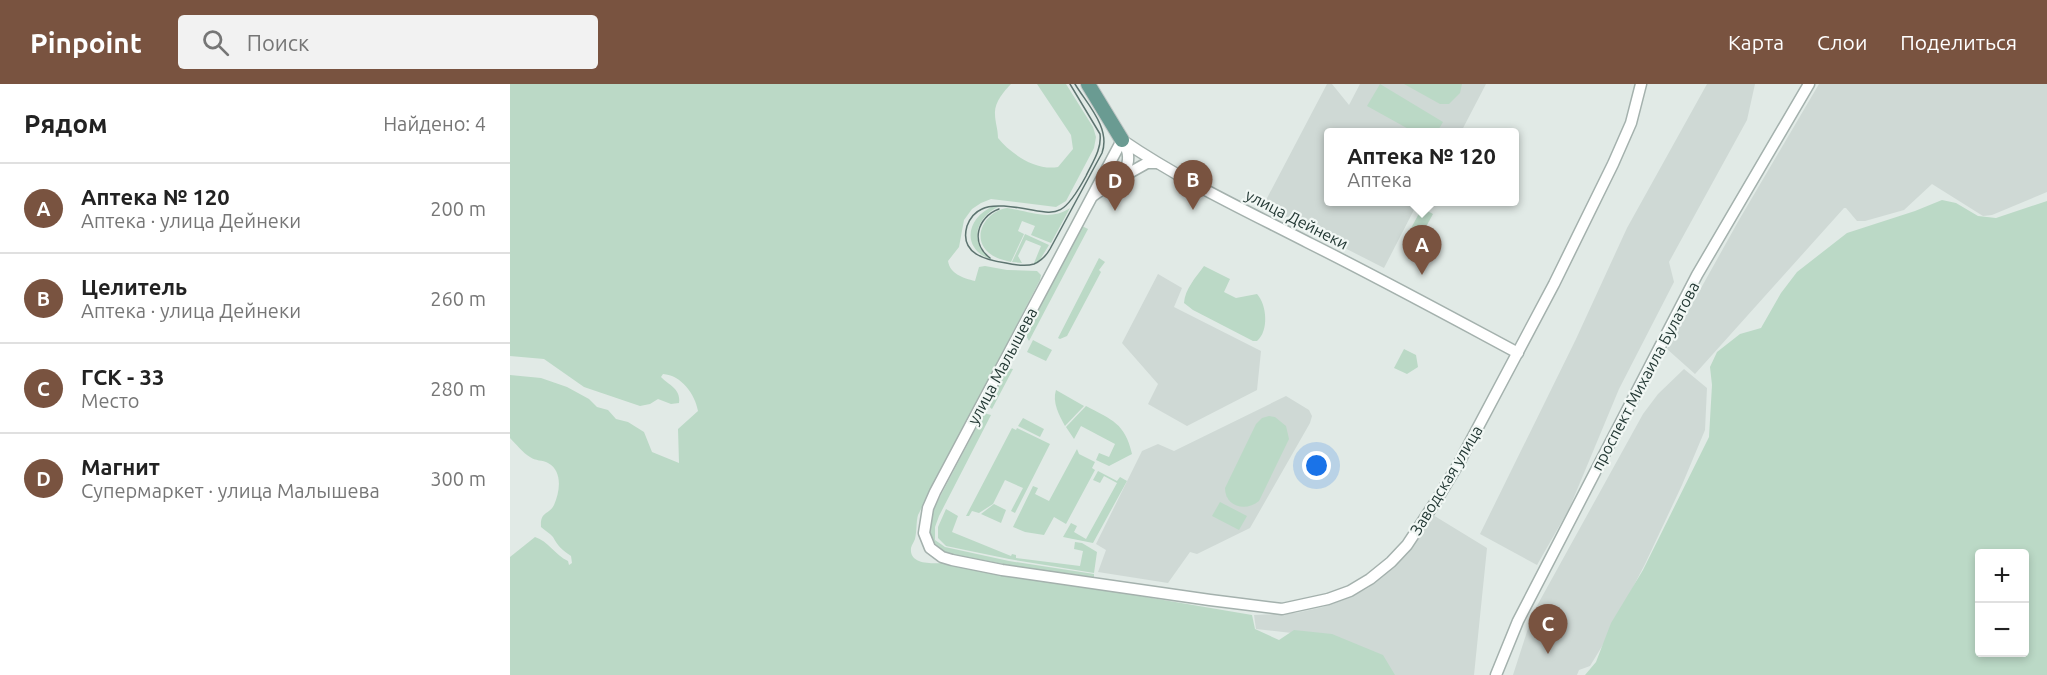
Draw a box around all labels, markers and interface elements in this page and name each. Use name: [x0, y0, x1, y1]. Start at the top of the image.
search box: [178, 15, 598, 69]
icon: search: [199, 26, 232, 59]
text: Pinpoint: [30, 27, 142, 58]
text: Поиск: [247, 30, 309, 55]
text: Карта: [1728, 30, 1784, 54]
text: Слои: [1817, 30, 1867, 54]
text: Поделиться: [1900, 30, 2017, 54]
text: Рядом: [24, 109, 108, 138]
text: Найдено: 4: [383, 112, 486, 135]
popup: [1324, 128, 1519, 206]
text: Аптека № 120: [1347, 143, 1496, 168]
pin: B: [1174, 160, 1212, 210]
pin: D: [1096, 162, 1134, 211]
text: Аптека: [1347, 168, 1412, 191]
text: Аптека № 120: [81, 184, 230, 209]
street label: улица Дейнеки: [1243, 185, 1351, 253]
text: A: [36, 197, 51, 220]
text: 200 m: [430, 197, 486, 220]
text: Аптека · улица Дейнеки: [81, 209, 301, 232]
pin: A: [1402, 226, 1442, 275]
text: Целитель: [81, 274, 187, 299]
street label: проспект Михаила Булатова: [1587, 279, 1703, 473]
text: B: [37, 287, 50, 310]
text: 260 m: [430, 287, 486, 310]
text: Аптека · улица Дейнеки: [81, 299, 301, 322]
street label: улица Малышева: [964, 305, 1040, 427]
text: ГСК - 33: [81, 364, 164, 389]
text: C: [37, 377, 50, 400]
text: 280 m: [430, 377, 486, 400]
text: Место: [81, 389, 140, 412]
street label: Заводская улица: [1406, 422, 1486, 538]
your location: [1302, 451, 1331, 480]
text: Магнит: [81, 454, 160, 479]
text: D: [36, 467, 51, 490]
text: 300 m: [430, 467, 486, 490]
text: Супермаркет · улица Малышева: [81, 479, 380, 502]
map controls: [1975, 549, 2029, 657]
button: +: [1975, 549, 2029, 603]
button: −: [1975, 603, 2029, 657]
pin: C: [1528, 604, 1568, 654]

